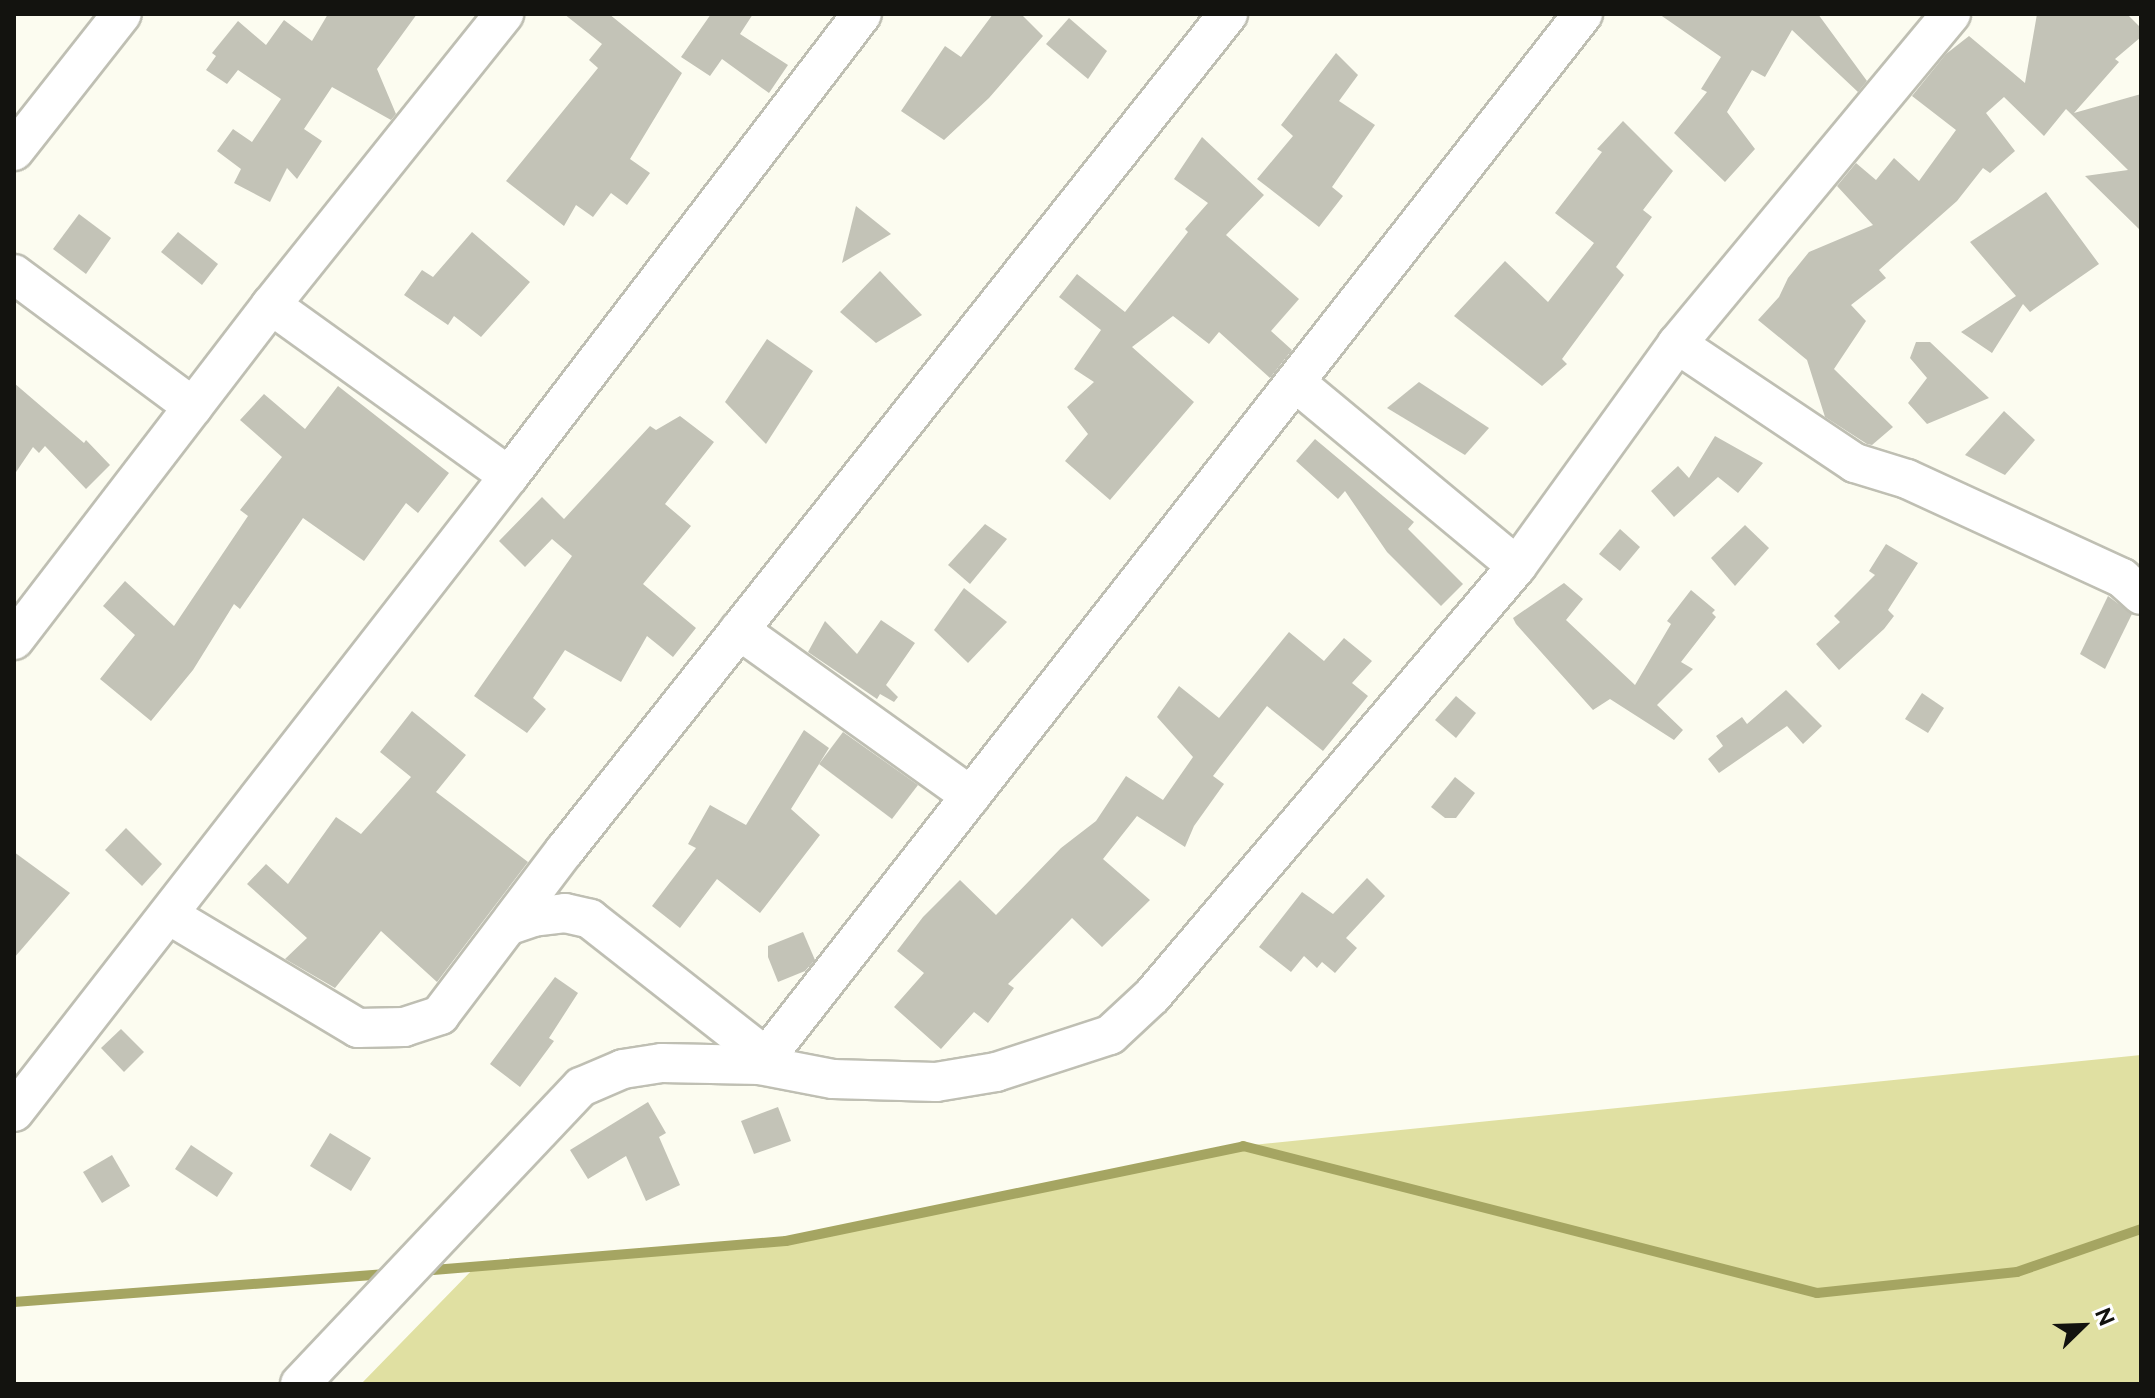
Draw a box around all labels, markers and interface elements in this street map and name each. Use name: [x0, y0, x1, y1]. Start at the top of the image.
north arrow: [2043, 1286, 2123, 1366]
text: N: [2090, 1304, 2120, 1329]

